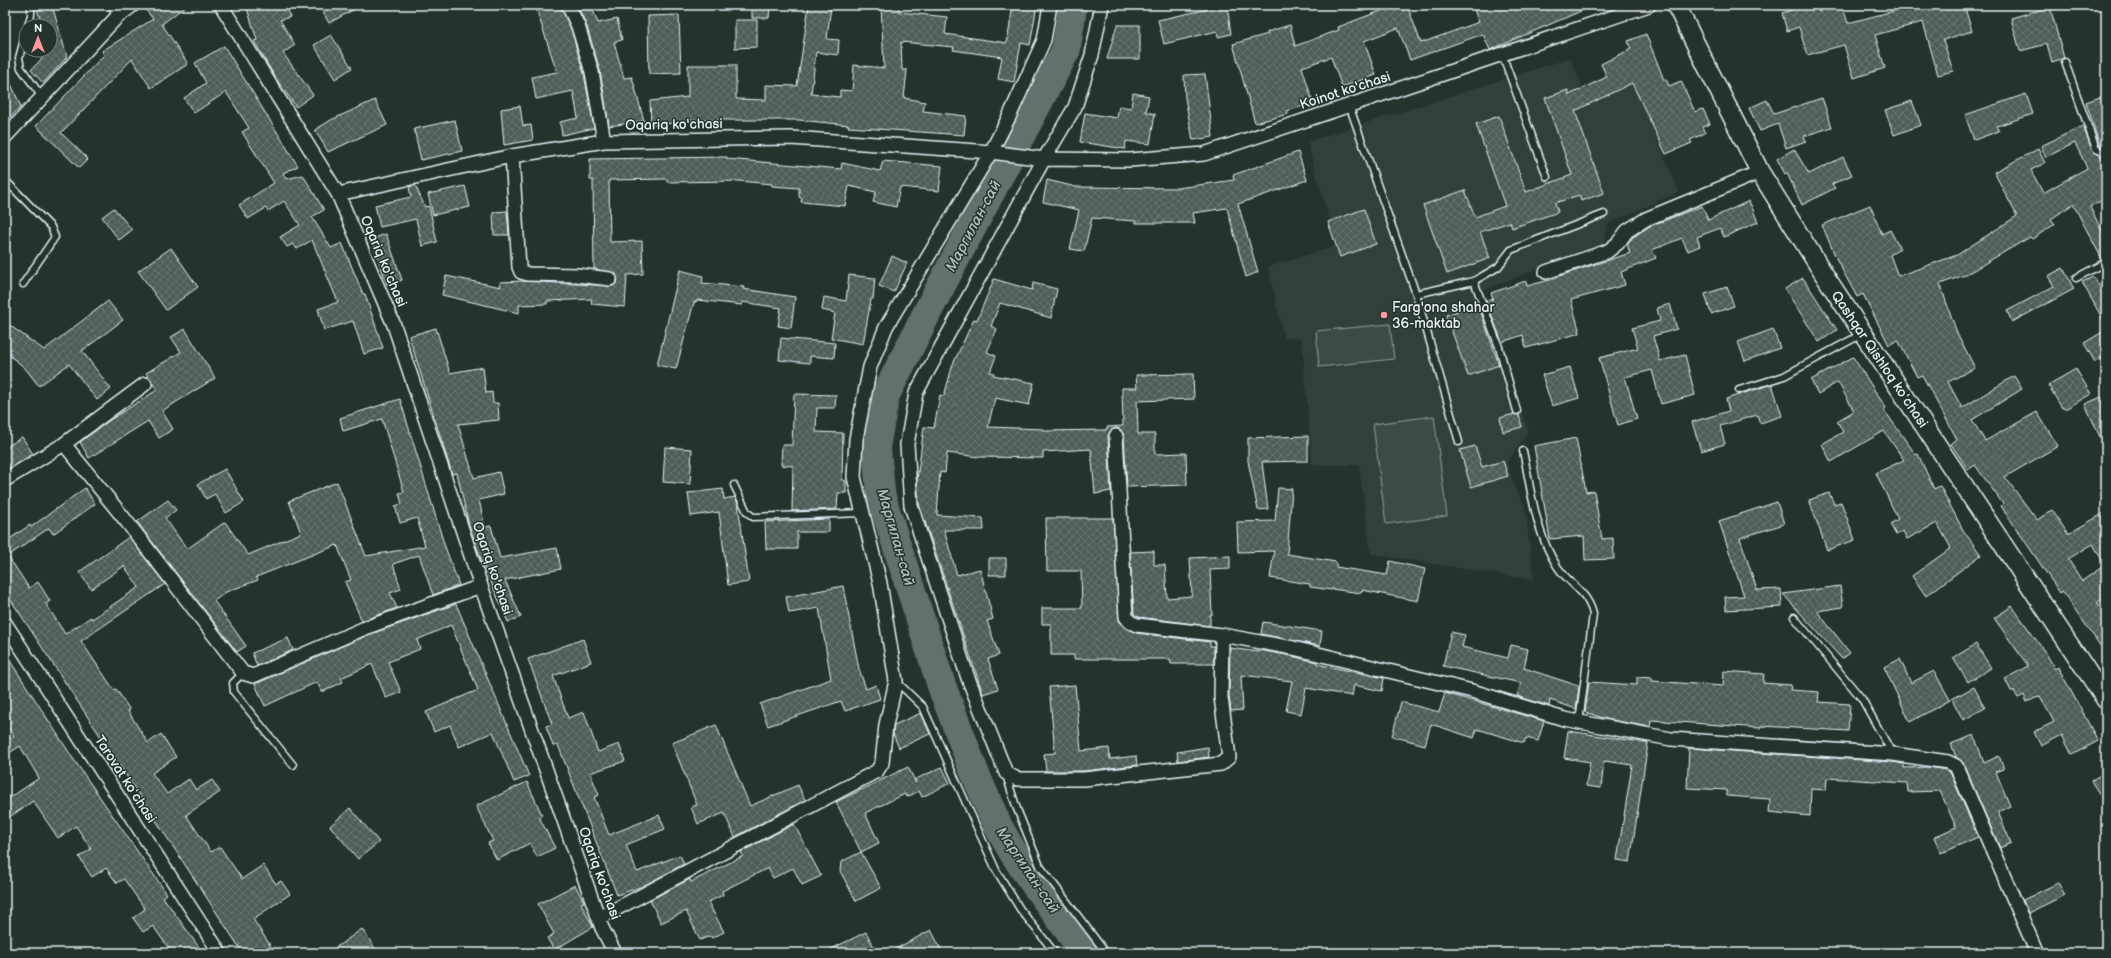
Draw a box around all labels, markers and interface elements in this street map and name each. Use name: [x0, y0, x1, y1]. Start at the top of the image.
north arrow: [18, 18, 58, 58]
text: N: [34, 22, 42, 35]
street label: Koinot ko'chasi: [1298, 68, 1393, 113]
street label: Oqariq ko'chasi: [625, 115, 723, 134]
water label: Маргилан-сай: [941, 177, 1006, 275]
street label: Oqariq ko'chasi: [357, 213, 410, 309]
street label: Qashqar Qishloq koʻchasi: [1827, 288, 1932, 431]
place label: Farg'ona shahar 36-maktab: [1392, 299, 1495, 332]
marker: Farg'ona shahar 36-maktab: [1379, 310, 1389, 320]
water label: Маргилан-сай: [873, 486, 919, 588]
street label: Oqariq ko'chasi: [469, 519, 516, 617]
street label: Tarovat koʻchasi: [91, 732, 160, 826]
water label: Маргилан-сай: [992, 823, 1064, 918]
street label: Oqariq ko'chasi: [575, 824, 624, 922]

